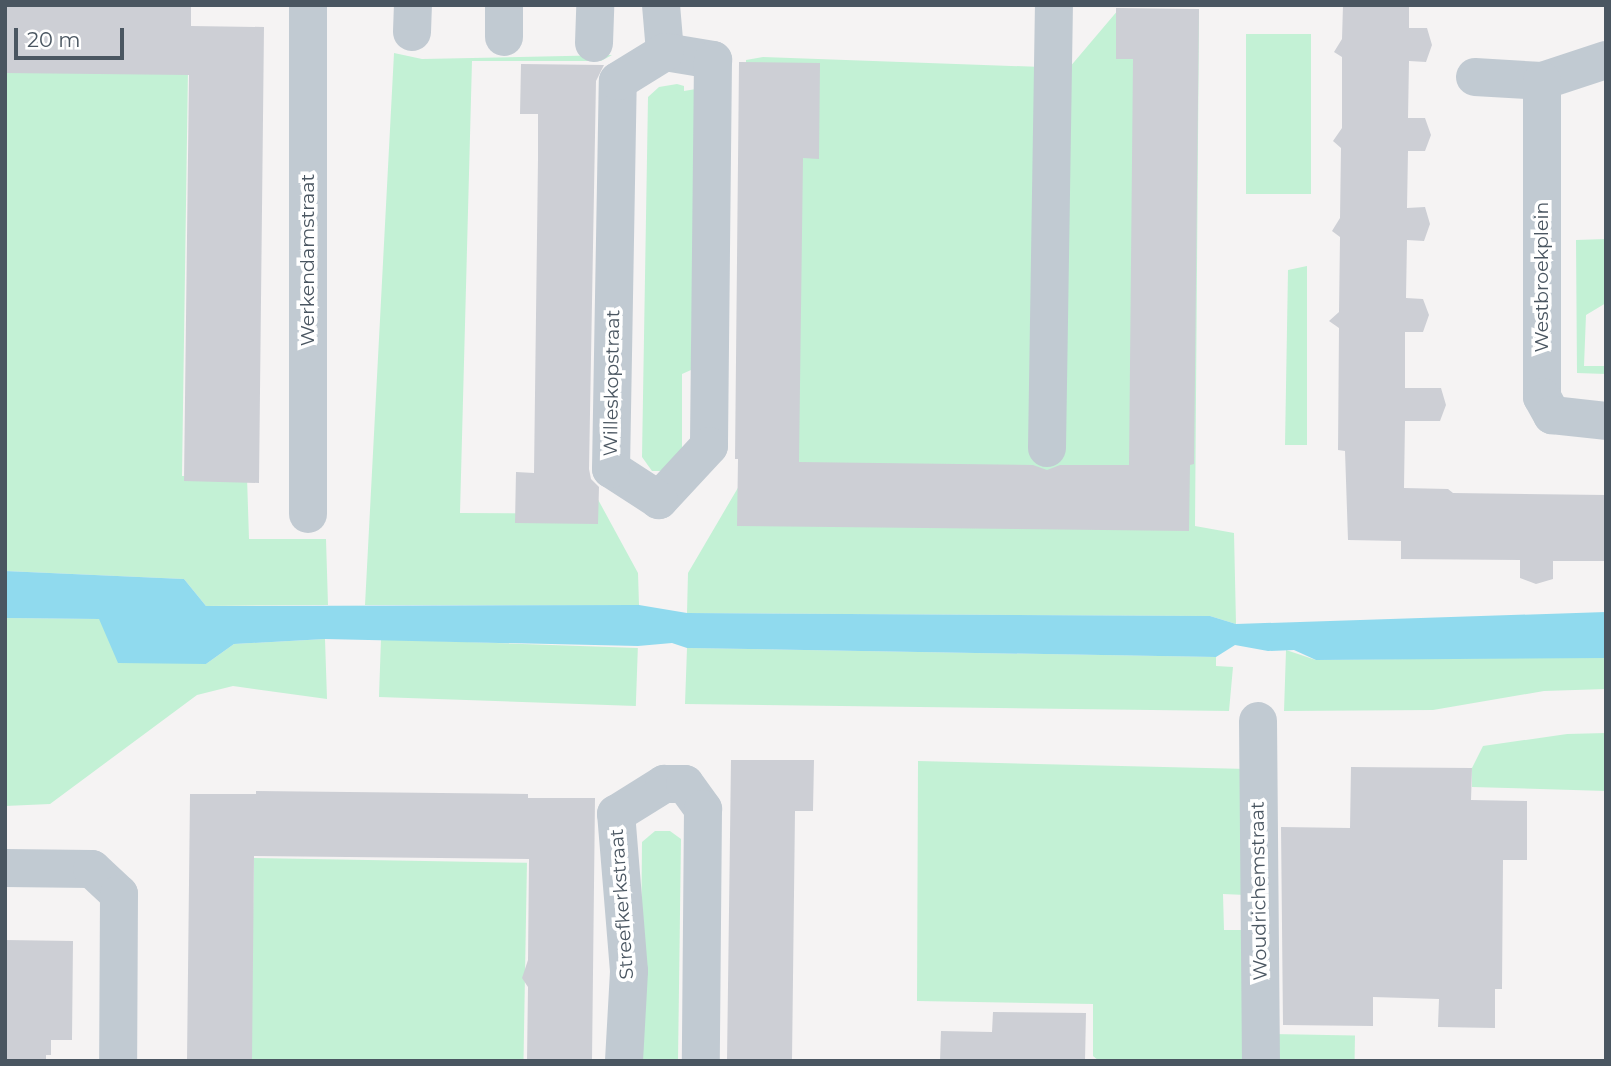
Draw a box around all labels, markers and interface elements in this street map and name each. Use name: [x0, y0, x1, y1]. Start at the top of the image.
scale bar: [18, 14, 128, 58]
text: 20 m: [27, 27, 81, 52]
street label: Werkendamstraat: [297, 174, 319, 346]
street label: Westbroekplein: [1531, 202, 1553, 352]
street label: Willeskopstraat: [599, 310, 625, 456]
street label: Woudrichemstraat: [1246, 801, 1272, 981]
street label: Streefkerkstraat: [605, 828, 639, 980]

